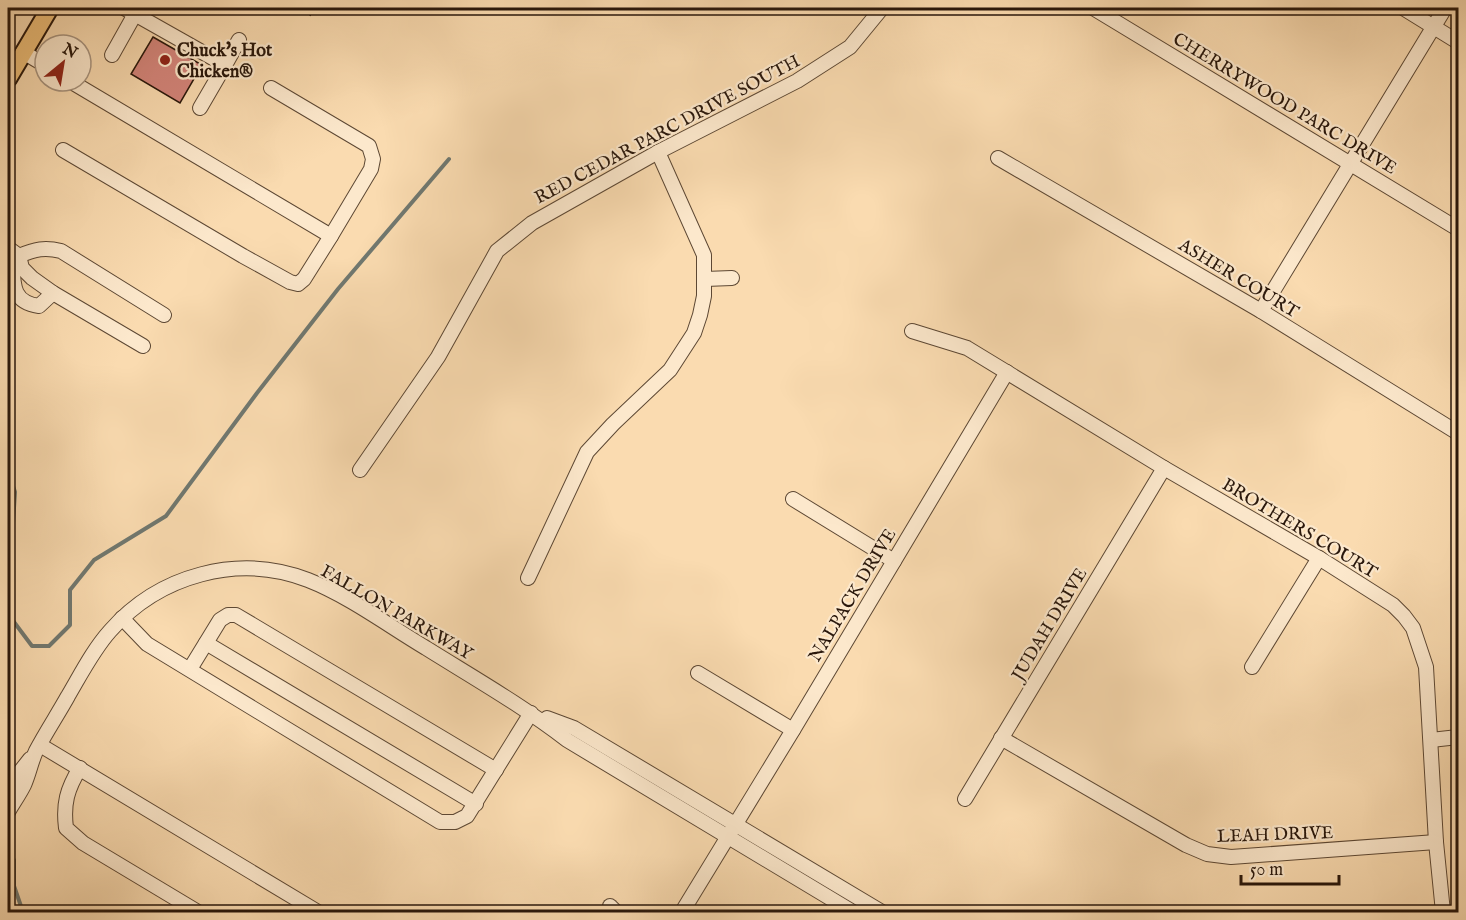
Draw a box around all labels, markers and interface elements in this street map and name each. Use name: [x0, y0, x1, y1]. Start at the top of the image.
street label: CHERRYWOOD PARC DRIVE: [1168, 28, 1400, 180]
north arrow: [33, 33, 93, 93]
text: N: [58, 39, 81, 64]
place label: Chuck's Hot Chicken®: [177, 40, 273, 84]
street label: RED CEDAR PARC DRIVE SOUTH: [531, 50, 804, 210]
marker: Chuck's Hot Chicken®: [158, 53, 172, 67]
street label: ASHER COURT: [1173, 234, 1303, 324]
street label: BROTHERS COURT: [1217, 474, 1381, 585]
street label: NALPACK DRIVE: [804, 525, 902, 667]
street label: FALLON PARKWAY: [316, 560, 477, 667]
street label: JUDAH DRIVE: [1006, 564, 1093, 687]
street label: LEAH DRIVE: [1216, 822, 1334, 849]
scale bar: [1241, 848, 1338, 886]
text: 50 m: [1250, 859, 1283, 882]

